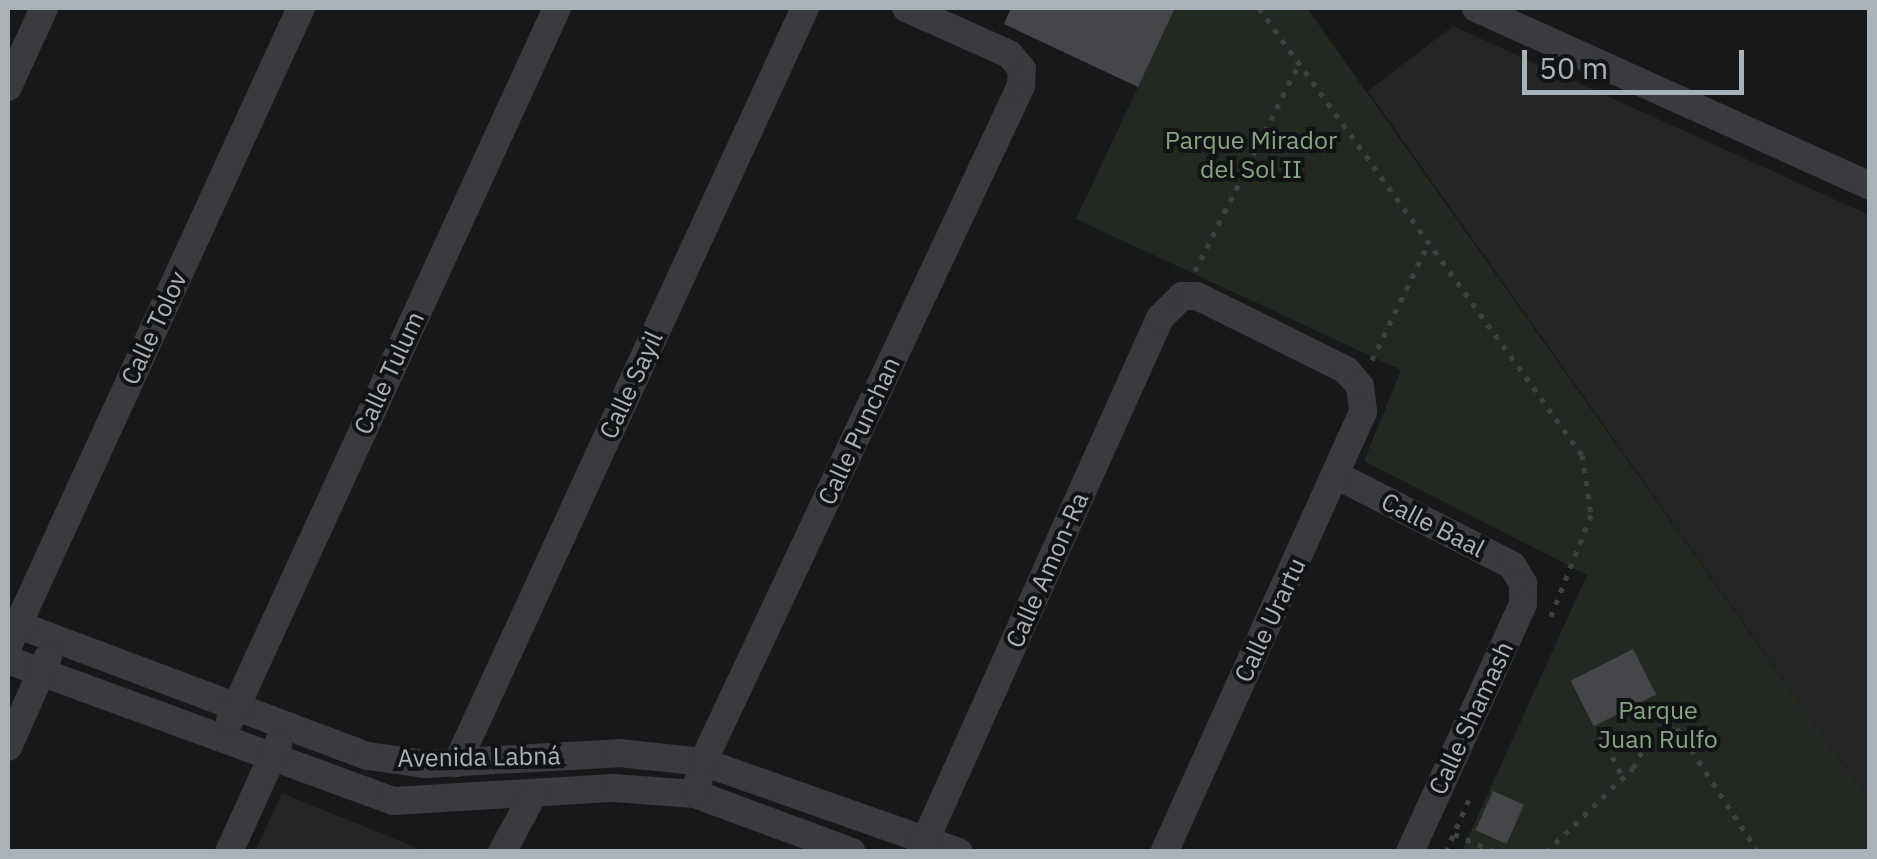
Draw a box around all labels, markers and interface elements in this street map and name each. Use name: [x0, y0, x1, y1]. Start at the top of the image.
scale bar: [1527, 30, 1750, 92]
text: 50 m: [1539, 48, 1608, 87]
park label: Parque Mirador del Sol II: [1165, 126, 1337, 185]
street label: Calle Tolov: [115, 267, 193, 389]
street label: Calle Tulum: [348, 307, 430, 439]
street label: Calle Sayil: [593, 326, 669, 444]
street label: Calle Punchan: [812, 352, 906, 510]
street label: Calle Baal: [1376, 486, 1490, 564]
street label: Calle Amon-Ra: [999, 488, 1095, 652]
street label: Calle Urartu: [1228, 553, 1312, 687]
street label: Calle Shamash: [1422, 637, 1520, 799]
park label: Parque Juan Rulfo: [1598, 696, 1718, 755]
street label: Avenida Labná: [397, 741, 561, 773]

